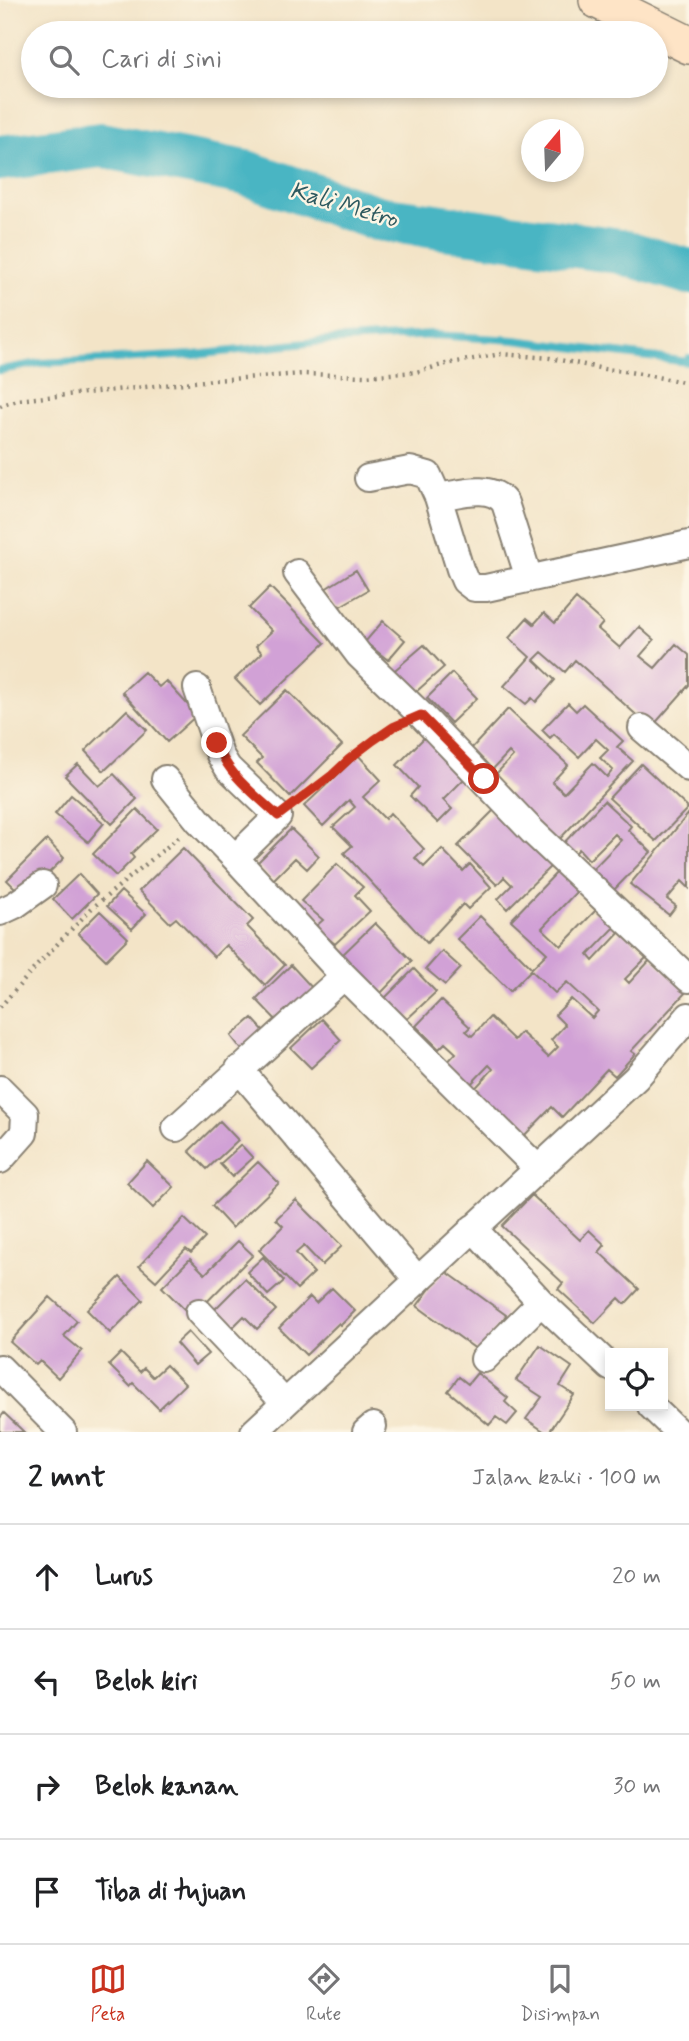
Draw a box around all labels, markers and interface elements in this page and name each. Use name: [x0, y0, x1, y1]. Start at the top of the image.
search box: [21, 21, 668, 98]
icon: search: [45, 41, 83, 79]
text: Cari di sini: [101, 43, 222, 77]
north arrow: [521, 119, 584, 182]
water label: Kali Metro: [286, 175, 402, 236]
route end: [201, 727, 232, 758]
route start: [468, 763, 499, 794]
map controls: [605, 1348, 668, 1411]
button: locate: [605, 1348, 668, 1411]
text: 2 mnt: [28, 1458, 105, 1497]
text: Jalan kaki · 100 m: [472, 1463, 661, 1493]
icon: ahead: [28, 1558, 66, 1596]
text: Lurus: [95, 1560, 153, 1594]
text: 20 m: [612, 1562, 661, 1592]
icon: left: [28, 1663, 66, 1701]
text: Belok kiri: [95, 1665, 197, 1699]
text: 50 m: [610, 1667, 661, 1697]
icon: right: [28, 1768, 66, 1806]
text: Belok kanan: [95, 1770, 238, 1804]
text: 30 m: [613, 1772, 661, 1802]
icon: arrive: [28, 1873, 66, 1911]
text: Tiba di tujuan: [95, 1875, 246, 1909]
tab: Peta: [89, 1960, 127, 2027]
tab: Rute: [305, 1960, 343, 2027]
tab: Disimpan: [520, 1960, 600, 2027]

